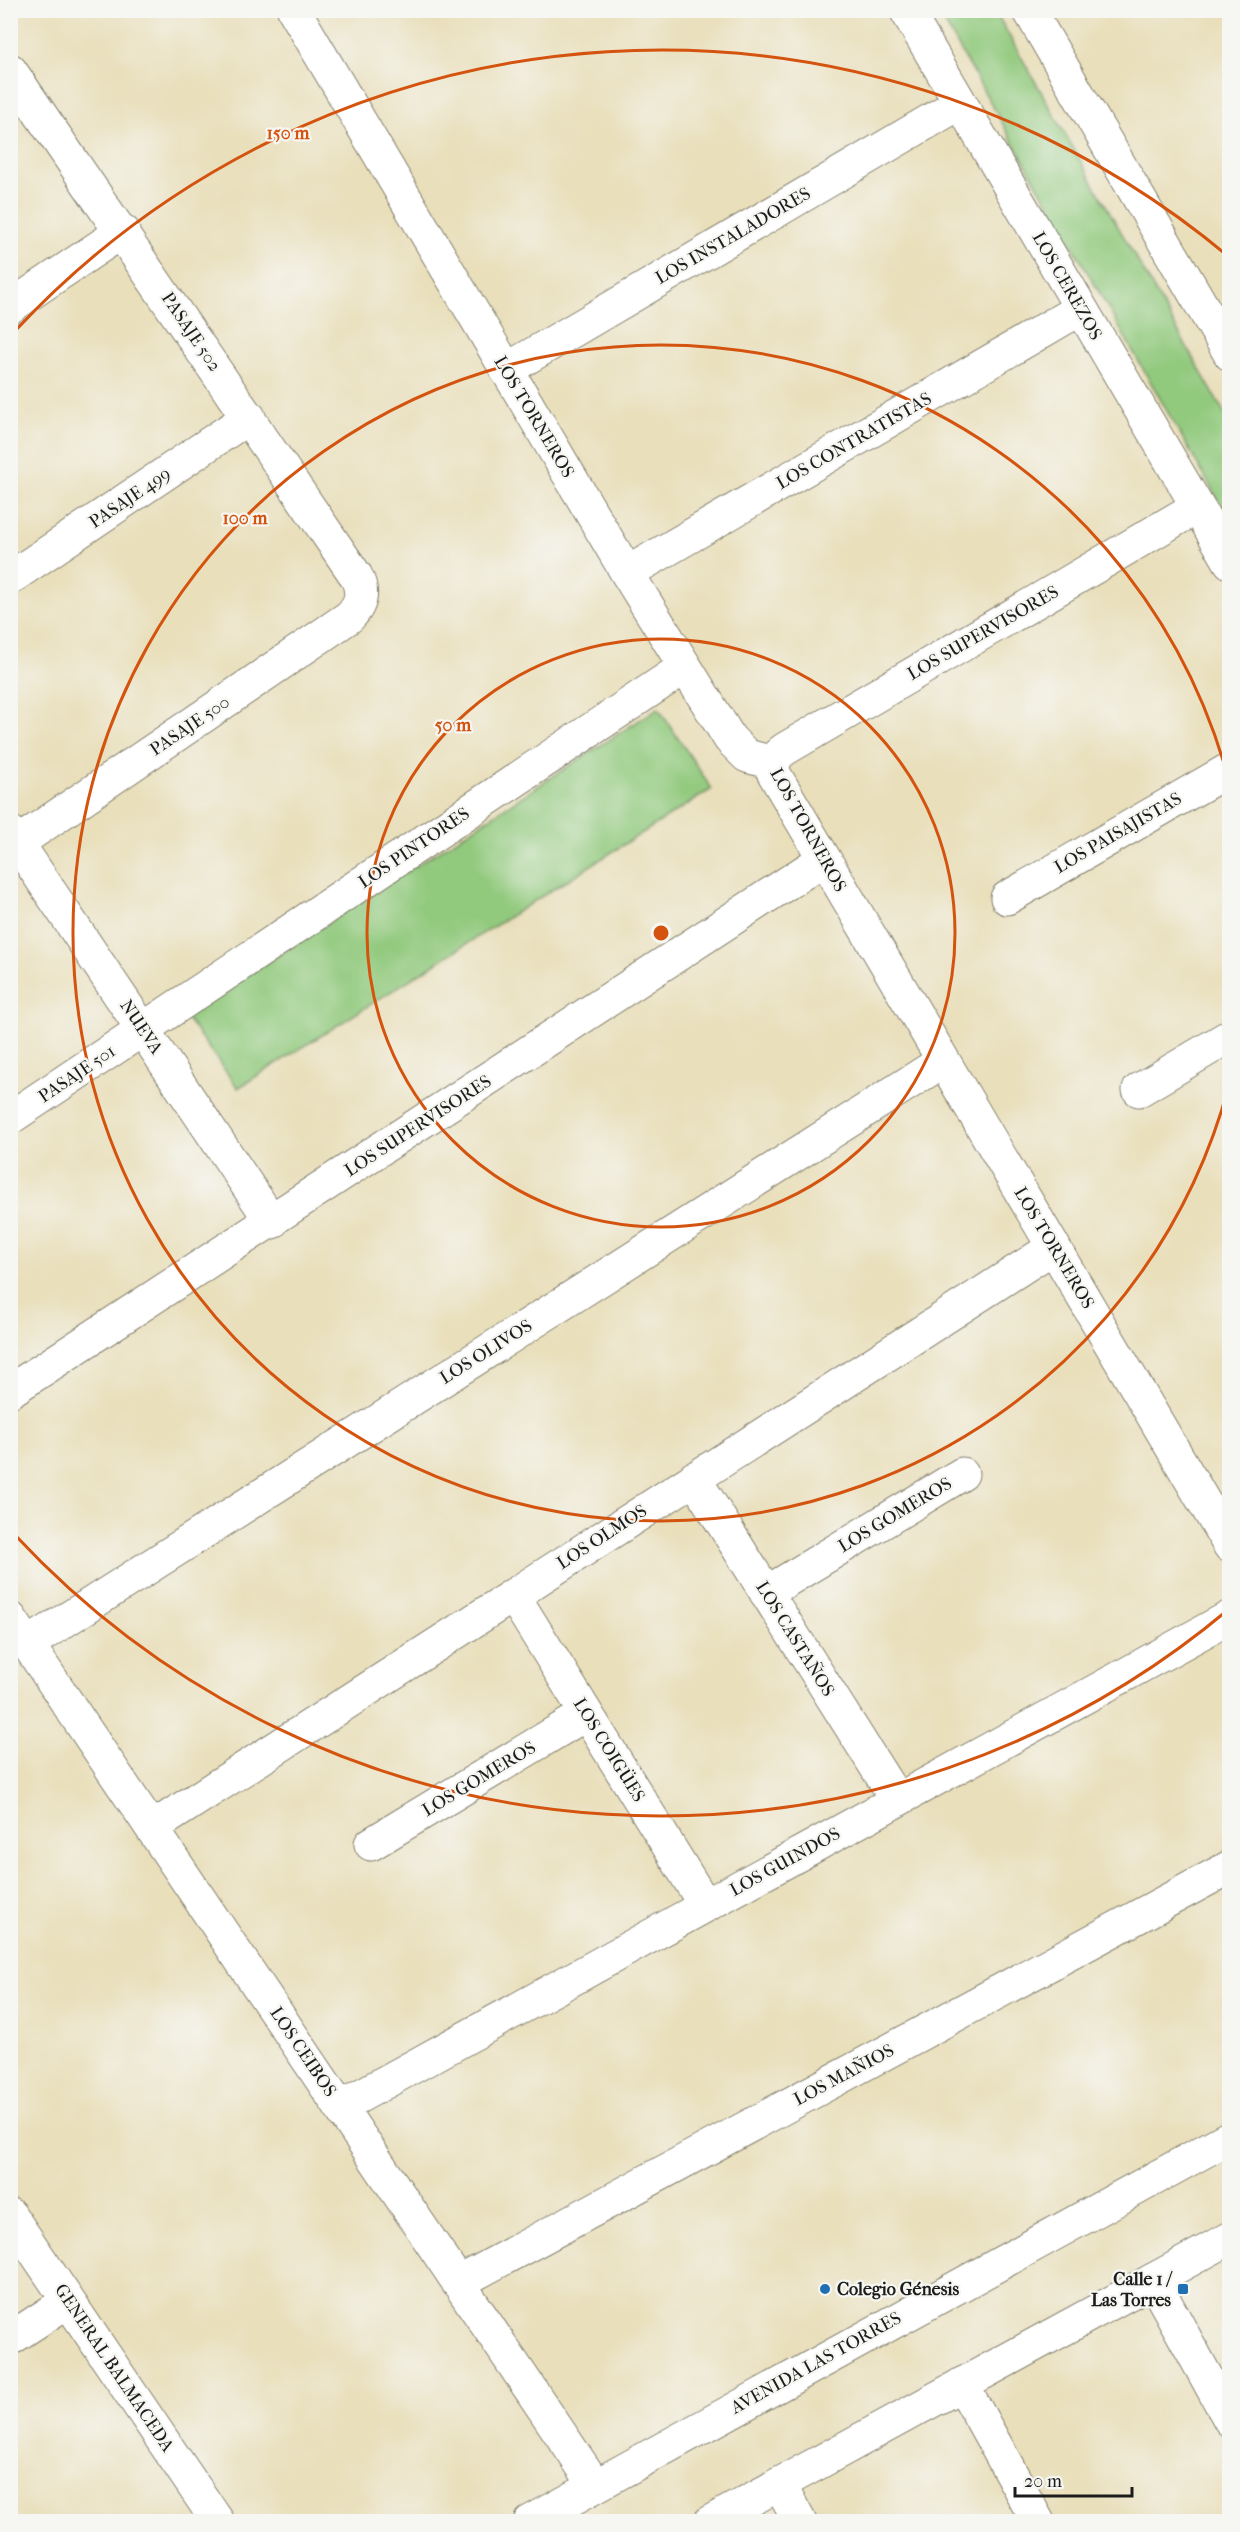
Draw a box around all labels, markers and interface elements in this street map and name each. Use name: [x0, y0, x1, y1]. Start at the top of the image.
text: 150 m: [267, 123, 310, 144]
street label: LOS INSTALADORES: [652, 183, 814, 289]
street label: LOS CEREZOS: [1028, 228, 1106, 344]
street label: PASAJE 502: [157, 288, 225, 376]
street label: LOS TORNEROS: [489, 352, 579, 482]
street label: LOS CONTRATISTAS: [773, 388, 935, 494]
street label: PASAJE 499: [85, 463, 175, 533]
text: 100 m: [222, 508, 269, 529]
street label: LOS SUPERVISORES: [904, 581, 1062, 685]
street label: PASAJE 500: [146, 692, 234, 760]
text: 50 m: [435, 715, 472, 736]
street label: LOS TORNEROS: [765, 764, 851, 896]
street label: LOS PAISAJISTAS: [1051, 788, 1185, 878]
street label: LOS PINTORES: [355, 803, 473, 893]
centre of rings: [651, 923, 671, 943]
street label: NUEVA: [115, 996, 167, 1058]
street label: PASAJE 501: [35, 1041, 119, 1107]
street label: LOS SUPERVISORES: [341, 1071, 495, 1181]
street label: LOS TORNEROS: [1009, 1183, 1099, 1313]
street label: LOS OLIVOS: [436, 1315, 536, 1389]
street label: LOS GOMEROS: [835, 1473, 955, 1557]
street label: LOS OLMOS: [553, 1500, 651, 1574]
street label: LOS CASTAÑOS: [751, 1577, 840, 1700]
street label: LOS COIGÜES: [569, 1694, 650, 1806]
street label: LOS GOMEROS: [419, 1737, 539, 1821]
street label: LOS GUINDOS: [726, 1823, 844, 1901]
street label: LOS CEIBOS: [265, 2003, 341, 2101]
street label: LOS MAÑIOS: [790, 2039, 898, 2110]
place label: Calle 1 / Las Torres: [1091, 2269, 1174, 2311]
place label: Colegio Génesis: [837, 2279, 960, 2300]
street label: GENERAL BALMACEDA: [50, 2280, 178, 2456]
marker: Colegio Génesis: [818, 2282, 832, 2296]
marker: Calle 1 / Las Torres: [1176, 2282, 1190, 2296]
street label: AVENIDA LAS TORRES: [726, 2307, 905, 2419]
scale bar: [1015, 2460, 1132, 2498]
text: 20 m: [1024, 2471, 1062, 2492]

